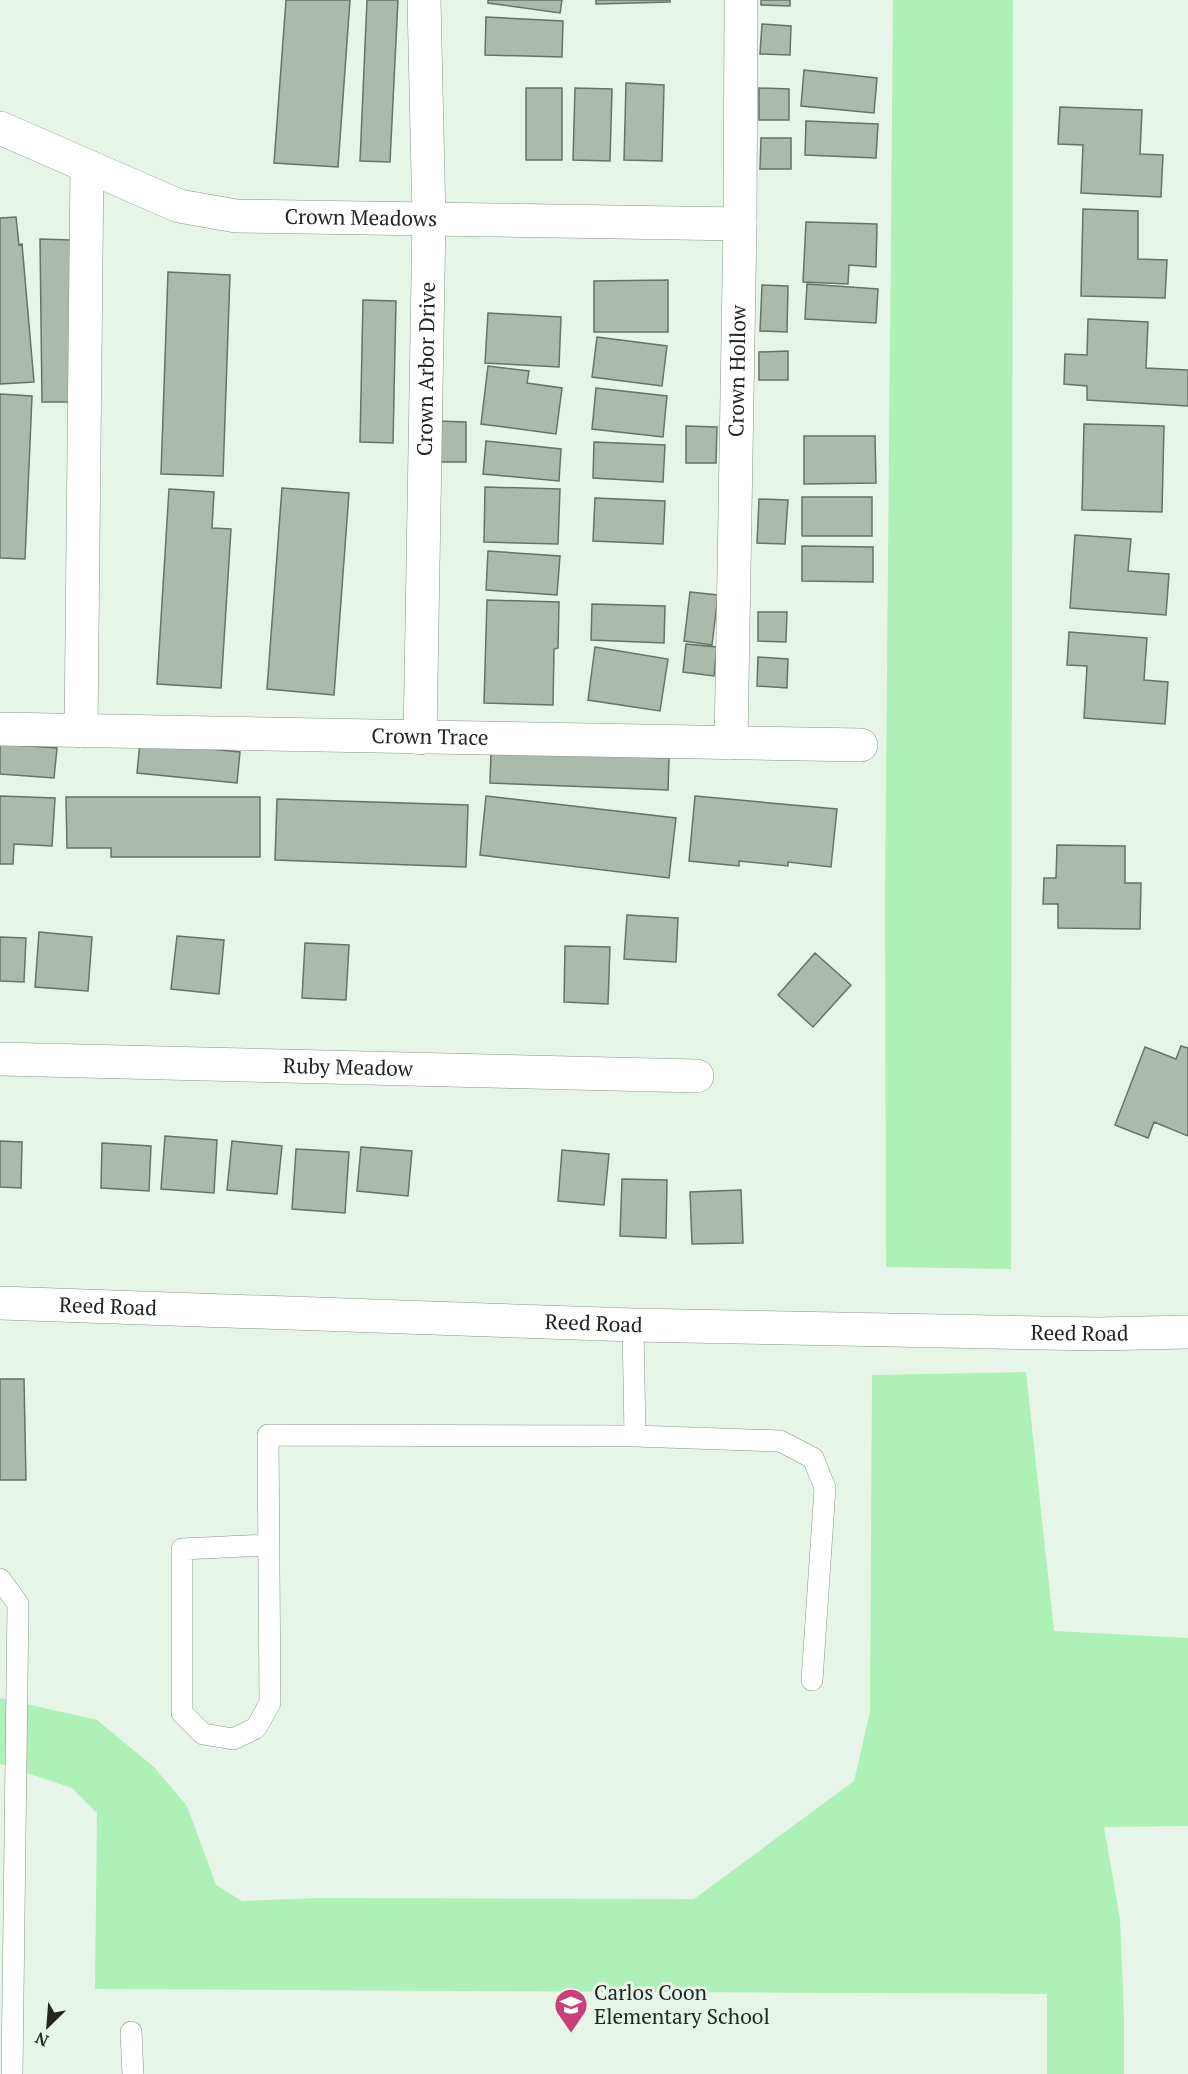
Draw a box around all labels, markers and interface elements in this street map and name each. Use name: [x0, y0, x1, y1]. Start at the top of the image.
street label: Crown Meadows: [284, 202, 437, 232]
street label: Crown Arbor Drive: [410, 282, 441, 456]
street label: Crown Hollow: [721, 304, 752, 437]
street label: Crown Trace: [371, 721, 489, 751]
street label: Ruby Meadow: [283, 1051, 414, 1082]
street label: Reed Road: [59, 1290, 158, 1321]
street label: Reed Road: [544, 1307, 643, 1338]
street label: Reed Road: [1030, 1318, 1129, 1347]
place label: Carlos Coon Elementary School: [594, 1978, 770, 2030]
school or university icon: Carlos Coon Elementary School: [553, 1987, 589, 2034]
north arrow: [18, 1996, 78, 2056]
text: N: [32, 2027, 52, 2052]

